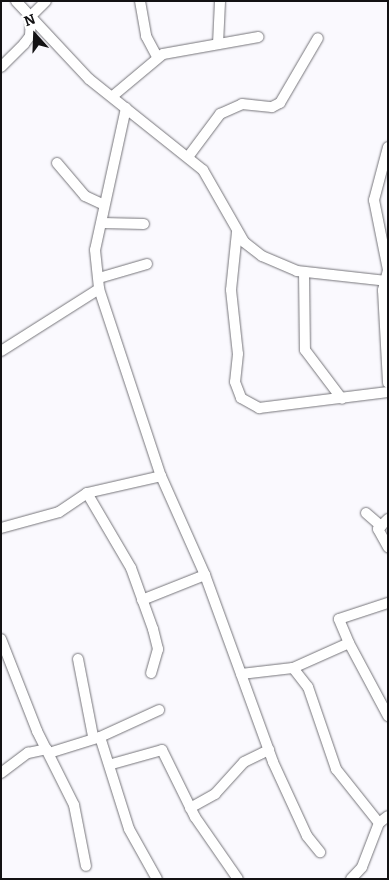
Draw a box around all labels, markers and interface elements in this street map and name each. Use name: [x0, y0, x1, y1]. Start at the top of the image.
north arrow: [10, 10, 60, 60]
text: N: [22, 11, 38, 30]

